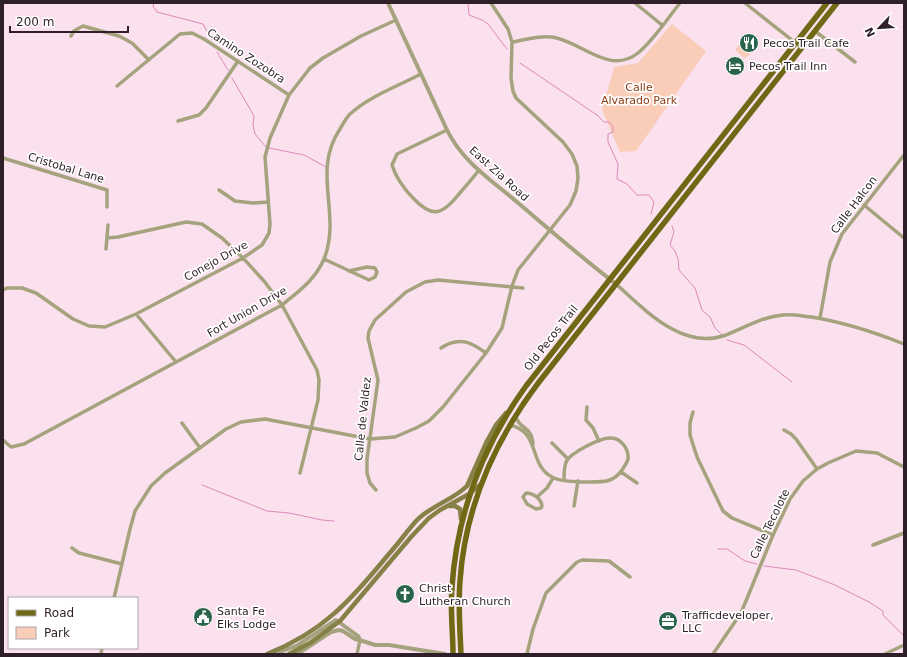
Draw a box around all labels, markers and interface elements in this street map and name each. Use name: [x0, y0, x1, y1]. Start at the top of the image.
scale bar: [10, 8, 128, 34]
north arrow: [859, 8, 899, 48]
text: 200 m: [16, 15, 54, 29]
text: N: [863, 25, 878, 39]
street label: Camino Zozobra: [205, 26, 287, 86]
restaurant icon: Pecos Trail Cafe: [738, 32, 760, 54]
place label: Pecos Trail Cafe: [763, 37, 849, 50]
hotel icon: Pecos Trail Inn: [724, 55, 746, 77]
place label: Pecos Trail Inn: [749, 60, 827, 73]
park label: Calle Alvarado Park: [601, 81, 678, 107]
street label: East Zia Road: [467, 144, 531, 204]
street label: Cristobal Lane: [26, 150, 106, 186]
street label: Calle Halcon: [828, 174, 880, 236]
street label: Conejo Drive: [182, 238, 250, 284]
street label: Fort Union Drive: [205, 284, 289, 340]
street label: Old Pecos Trail: [521, 303, 581, 373]
street label: Calle de Valdez: [352, 376, 374, 461]
street label: Calle Tecolote: [747, 487, 793, 561]
place label: Christ Lutheran Church: [419, 582, 511, 608]
church icon: Christ Lutheran Church: [394, 583, 416, 605]
legend: [8, 597, 138, 649]
place label: Santa Fe Elks Lodge: [217, 605, 276, 631]
text: Road: [44, 606, 74, 620]
public building icon: Santa Fe Elks Lodge: [192, 606, 214, 628]
place label: Trafficdeveloper, LLC: [681, 609, 774, 635]
office icon: Trafficdeveloper, LLC: [657, 610, 679, 632]
text: Park: [44, 626, 70, 640]

